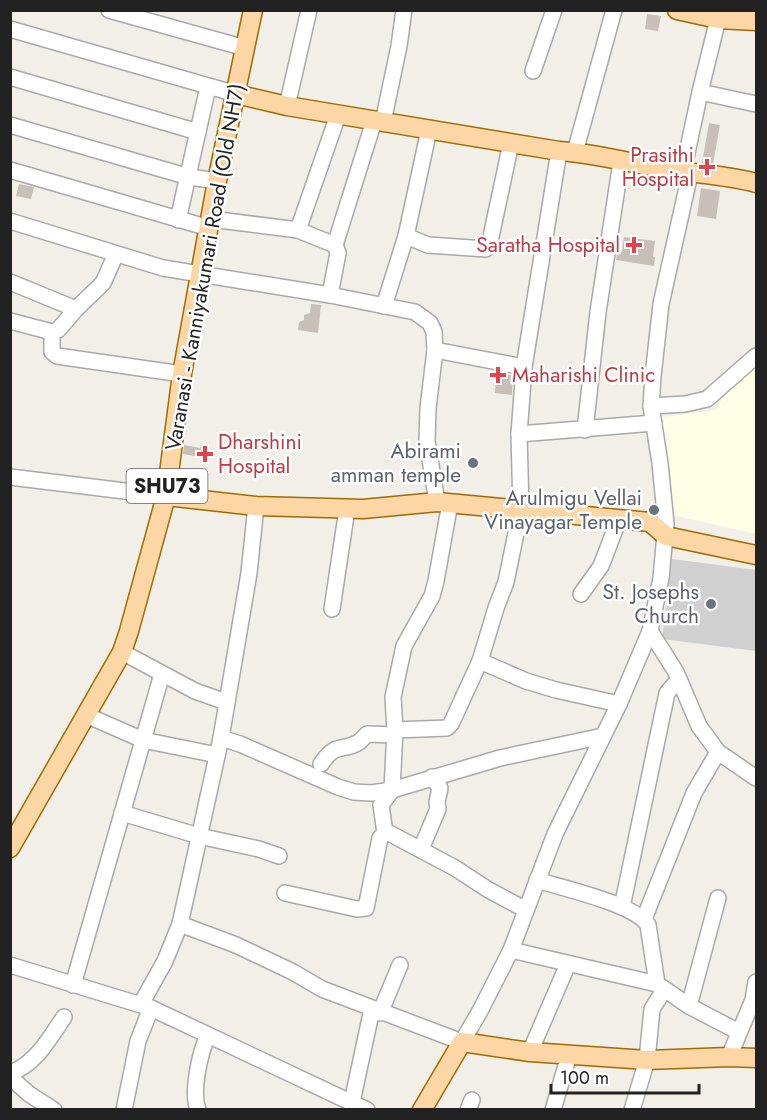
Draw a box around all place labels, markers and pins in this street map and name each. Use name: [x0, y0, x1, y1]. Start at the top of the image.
place label: Prasithi Hospital: [622, 140, 694, 194]
marker: Prasithi Hospital: [698, 158, 716, 176]
place label: Saratha Hospital: [476, 230, 620, 260]
marker: Saratha Hospital: [625, 236, 643, 254]
place label: Maharishi Clinic: [512, 360, 655, 390]
marker: Maharishi Clinic: [489, 366, 507, 384]
place label: Dharshini Hospital: [218, 427, 302, 481]
place label: Abirami amman temple: [331, 436, 461, 490]
marker: Dharshini Hospital: [196, 445, 214, 463]
marker: Abirami amman temple: [466, 456, 480, 470]
place label: Arulmigu Vellai Vinayagar Temple: [484, 483, 642, 537]
marker: Arulmigu Vellai Vinayagar Temple: [647, 503, 661, 517]
place label: St. Josephs Church: [603, 577, 699, 631]
marker: St. Josephs Church: [704, 597, 718, 611]

